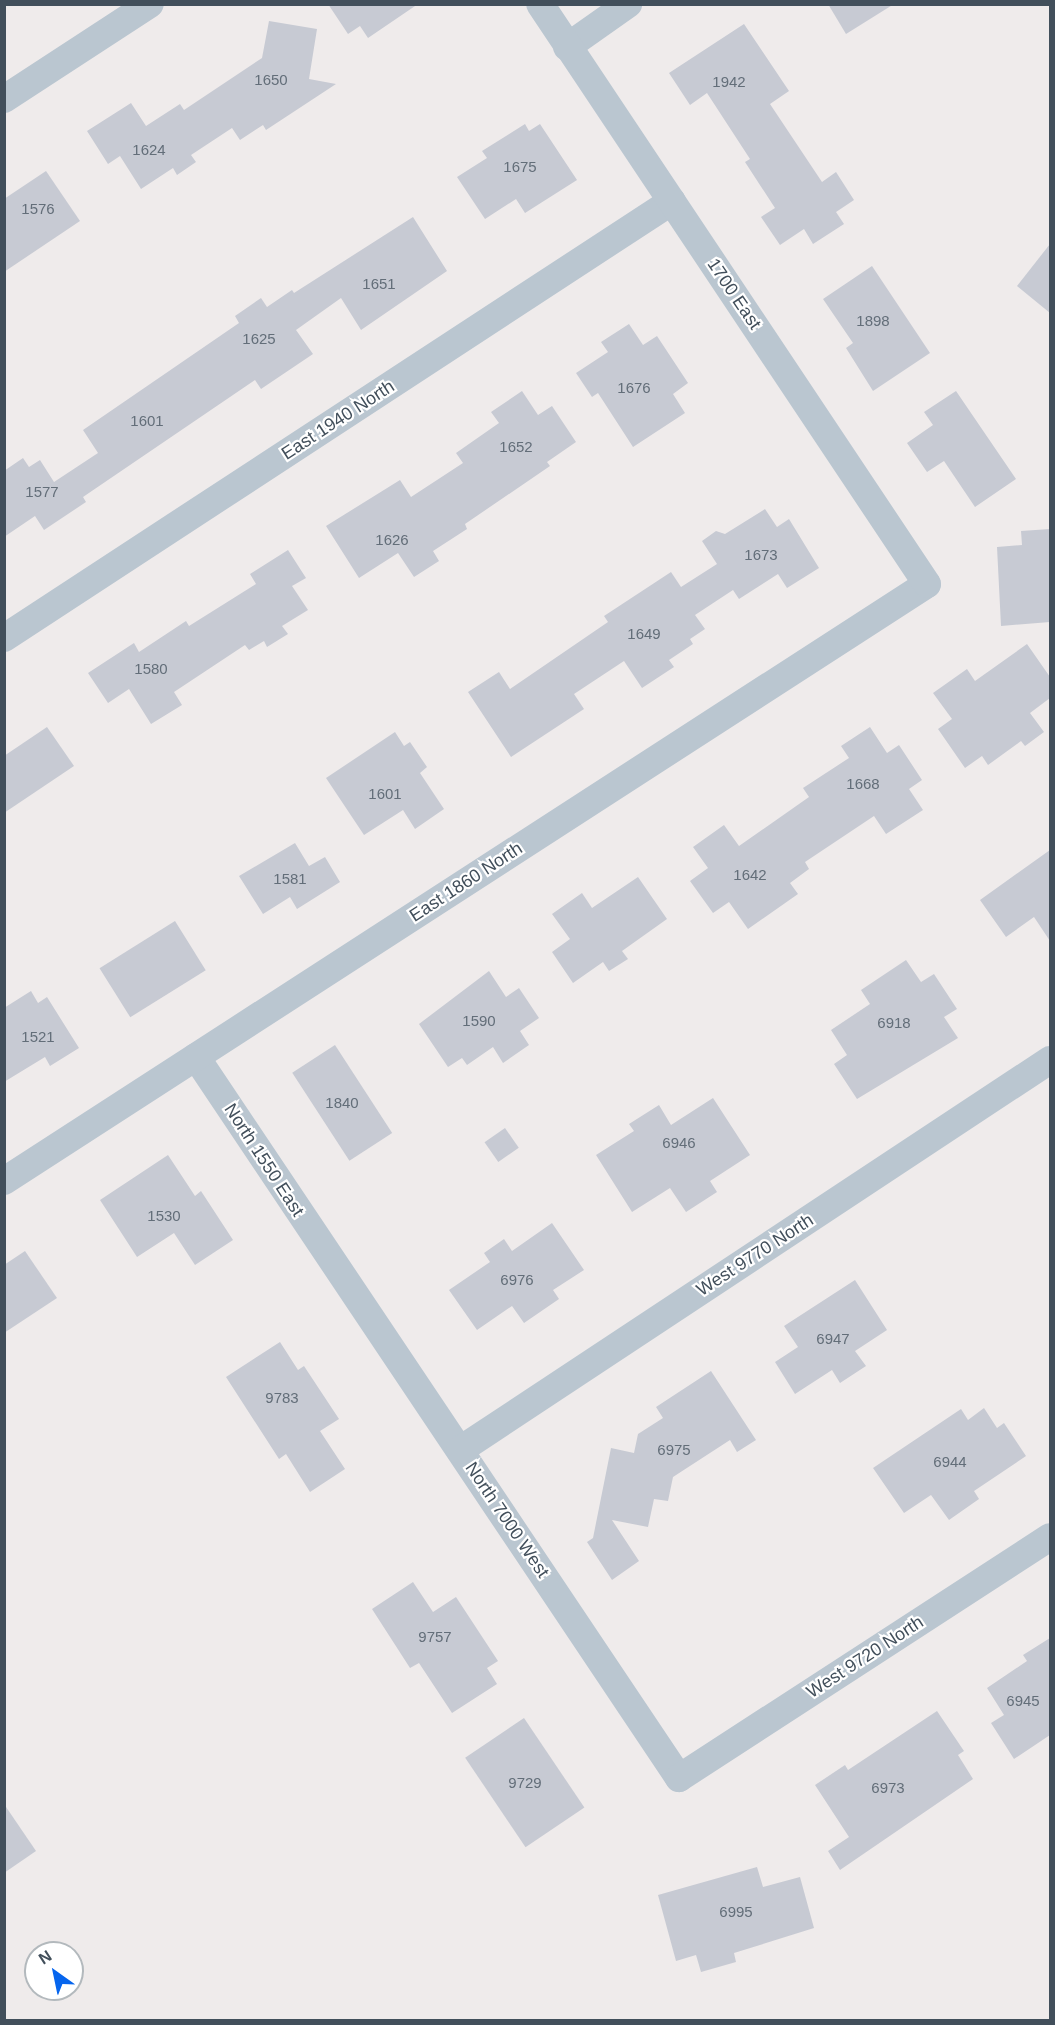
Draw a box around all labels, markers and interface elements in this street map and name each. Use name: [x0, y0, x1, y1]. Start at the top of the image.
house number: 1650: [254, 71, 288, 89]
house number: 1942: [712, 73, 746, 91]
house number: 1624: [132, 141, 166, 159]
house number: 1675: [503, 158, 537, 176]
house number: 1576: [21, 200, 55, 218]
street label: 1700 East: [702, 254, 766, 334]
house number: 1651: [362, 275, 396, 293]
house number: 1898: [856, 312, 890, 330]
house number: 1625: [242, 330, 276, 348]
street label: East 1940 North: [278, 376, 398, 464]
house number: 1676: [617, 379, 651, 397]
house number: 1601: [130, 412, 164, 430]
house number: 1652: [499, 438, 533, 456]
house number: 1577: [25, 483, 59, 501]
house number: 1626: [375, 531, 409, 549]
house number: 1673: [744, 546, 778, 564]
house number: 1649: [627, 625, 661, 643]
house number: 1580: [134, 660, 168, 678]
house number: 1668: [846, 775, 880, 793]
house number: 1601: [368, 785, 402, 803]
street label: East 1860 North: [406, 838, 526, 926]
house number: 1642: [733, 866, 767, 884]
house number: 1581: [273, 870, 307, 888]
house number: 1590: [462, 1012, 496, 1030]
house number: 6918: [877, 1014, 911, 1032]
house number: 1521: [21, 1028, 55, 1046]
house number: 1840: [325, 1094, 359, 1112]
street label: North 1550 East: [220, 1100, 308, 1220]
house number: 6946: [662, 1134, 696, 1152]
house number: 1530: [147, 1207, 181, 1225]
street label: West 9770 North: [693, 1209, 817, 1301]
house number: 6976: [500, 1271, 534, 1289]
house number: 6947: [816, 1330, 850, 1348]
house number: 9783: [265, 1389, 299, 1407]
house number: 6975: [657, 1441, 691, 1459]
house number: 6944: [933, 1453, 967, 1471]
street label: North 7000 West: [460, 1458, 554, 1582]
street label: West 9720 North: [803, 1611, 927, 1703]
house number: 9757: [418, 1628, 452, 1646]
house number: 6945: [1006, 1692, 1040, 1710]
house number: 9729: [508, 1774, 542, 1792]
house number: 6973: [871, 1779, 905, 1797]
house number: 6995: [719, 1903, 753, 1921]
north arrow: [24, 1941, 84, 2001]
text: N: [36, 1947, 54, 1967]

